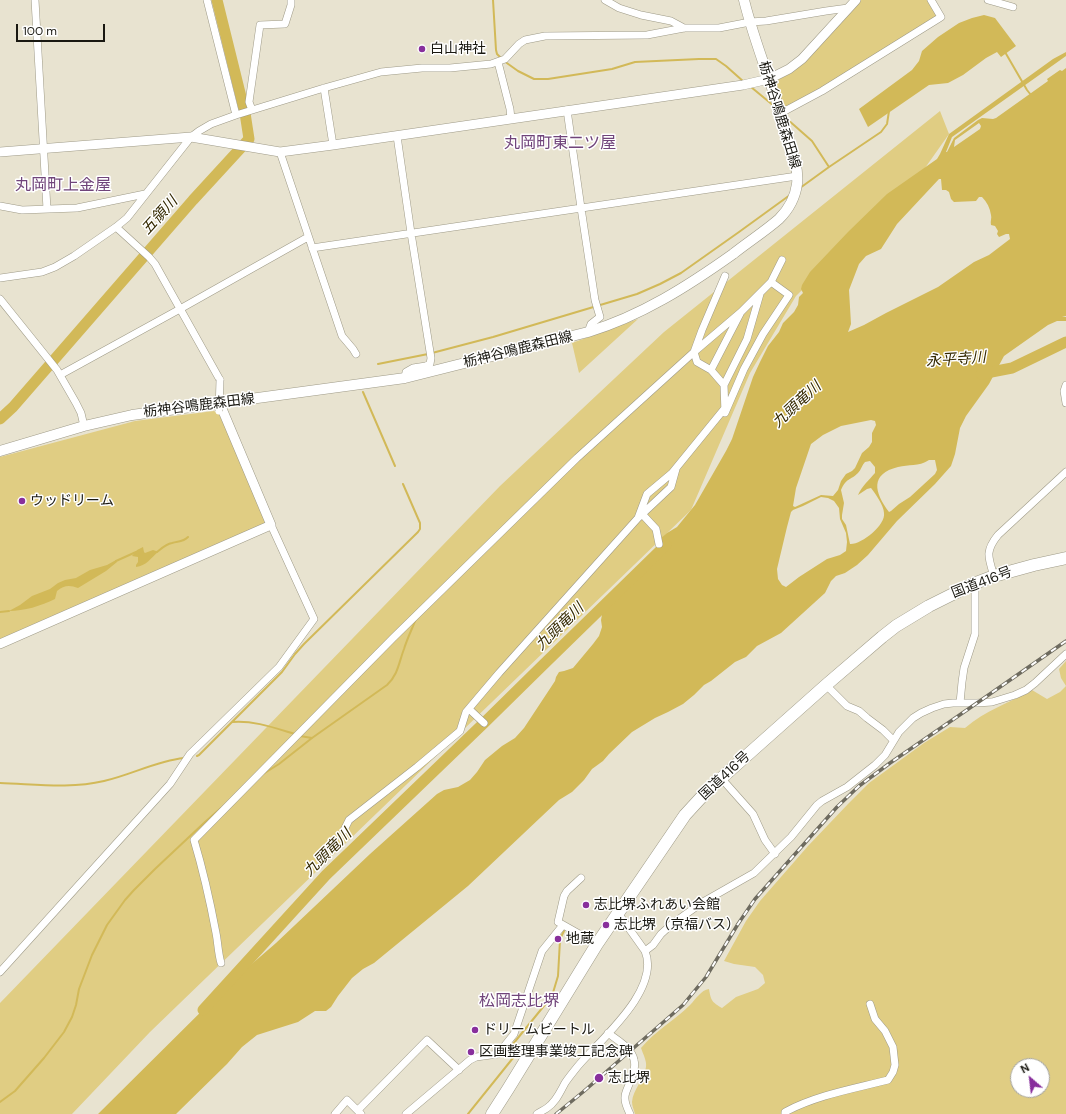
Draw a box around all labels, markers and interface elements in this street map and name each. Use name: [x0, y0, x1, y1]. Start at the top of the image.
scale bar: [18, 16, 107, 42]
text: 100 m: [23, 23, 57, 39]
place label: 白山神社: [430, 41, 486, 57]
marker: 白山神社: [417, 44, 427, 54]
street label: 栃神谷鳴鹿森田線: [755, 59, 803, 171]
district label: 丸岡町東二ツ屋: [504, 134, 616, 154]
district label: 丸岡町上金屋: [15, 176, 111, 196]
water label: 五領川: [138, 193, 182, 239]
street label: 栃神谷鳴鹿森田線: [462, 328, 574, 372]
water label: 永平寺川: [925, 349, 987, 371]
water label: 九頭竜川: [769, 378, 825, 432]
street label: 栃神谷鳴鹿森田線: [142, 391, 256, 421]
place label: ウッドリーム: [30, 493, 114, 509]
marker: ウッドリーム: [17, 496, 27, 506]
street label: 国道416号: [949, 564, 1015, 602]
water label: 九頭竜川: [532, 600, 588, 654]
street label: 国道416号: [696, 748, 754, 804]
water label: 九頭竜川: [300, 825, 356, 881]
place label: 志比堺ふれあい会館: [594, 897, 720, 913]
marker: 志比堺ふれあい会館: [581, 900, 591, 910]
place label: 志比堺（京福バス）: [614, 917, 740, 933]
marker: 志比堺（京福バス）: [601, 920, 611, 930]
place label: 地蔵: [566, 931, 594, 947]
marker: 地蔵: [553, 934, 563, 944]
district label: 松岡志比堺: [479, 992, 559, 1012]
place label: ドリームビートル: [483, 1022, 595, 1038]
marker: ドリームビートル: [470, 1025, 480, 1035]
place label: 区画整理事業竣工記念碑: [479, 1044, 633, 1060]
marker: 区画整理事業竣工記念碑: [466, 1047, 476, 1057]
north arrow: [1010, 1058, 1050, 1098]
text: N: [1018, 1060, 1032, 1076]
place label: 志比堺: [608, 1070, 650, 1086]
marker: 志比堺: [593, 1072, 605, 1084]

